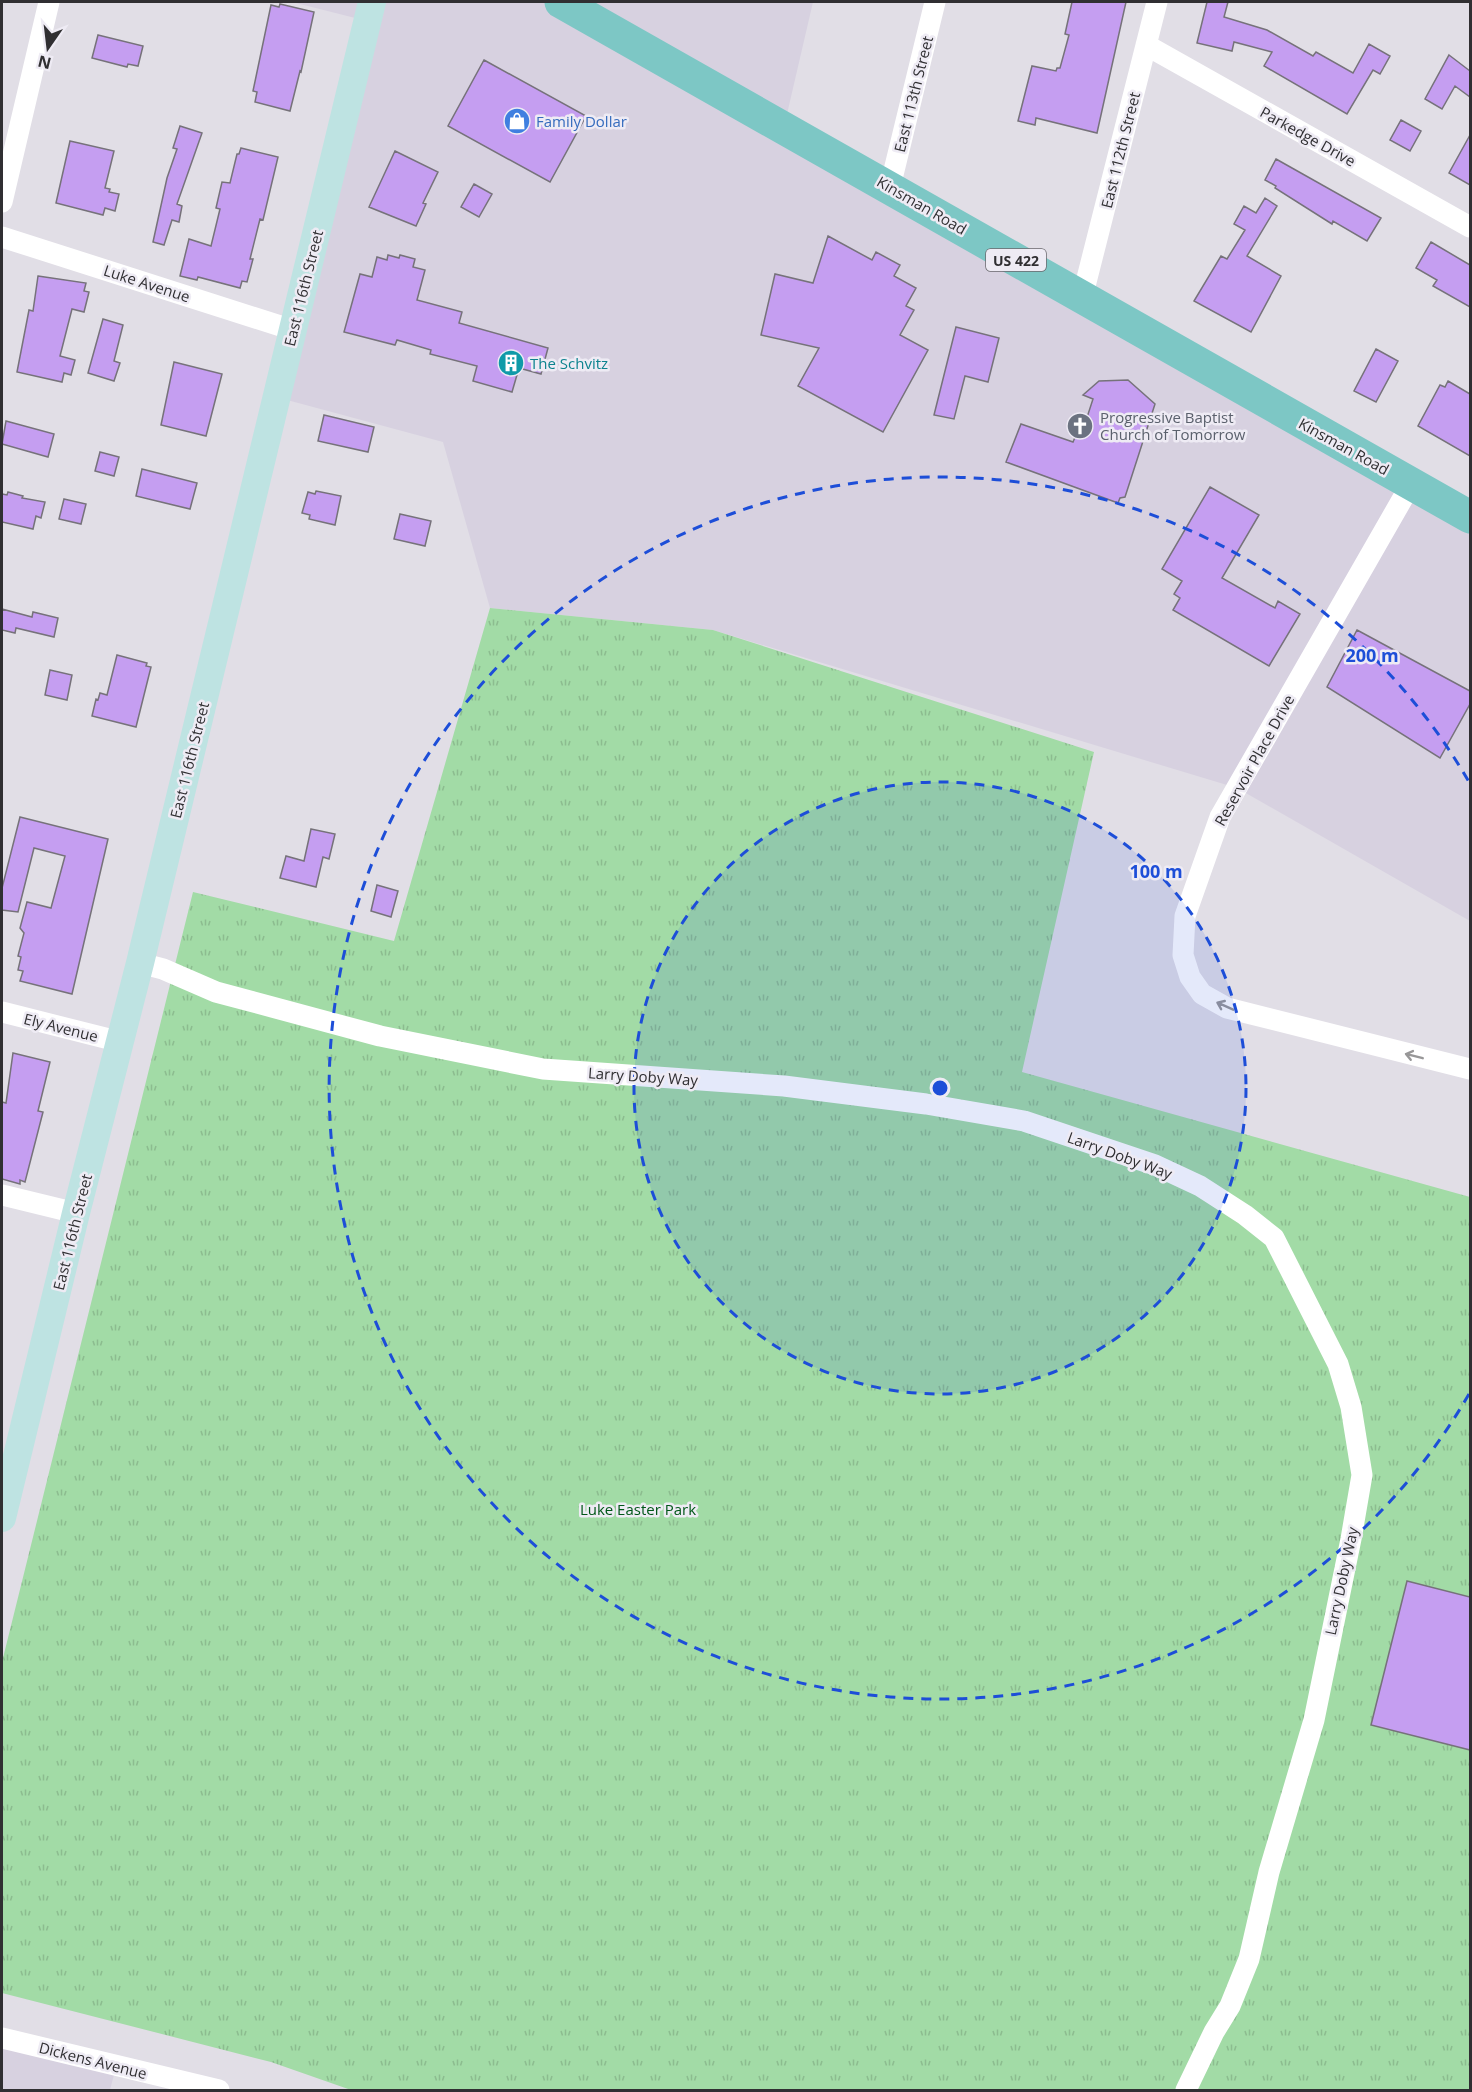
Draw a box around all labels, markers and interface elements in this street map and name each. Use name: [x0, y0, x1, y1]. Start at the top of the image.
north arrow: [18, 18, 78, 78]
street label: East 113th Street: [889, 34, 937, 154]
text: N: [35, 50, 53, 75]
street label: East 112th Street: [1096, 90, 1144, 210]
street label: Parkedge Drive: [1257, 102, 1359, 170]
shop icon: Family Dollar: [502, 106, 532, 136]
place label: Family Dollar: [536, 111, 627, 131]
street label: Kinsman Road: [874, 171, 970, 239]
street label: East 116th Street: [279, 228, 327, 348]
road number: US 422: [986, 249, 1046, 271]
street label: Luke Avenue: [101, 260, 193, 306]
building icon: The Schvitz: [496, 348, 526, 378]
place label: The Schvitz: [530, 353, 608, 373]
place label: Progressive Baptist Church of Tomorrow: [1100, 407, 1246, 444]
church icon: Progressive Baptist Church of Tomorrow: [1065, 411, 1095, 441]
street label: Kinsman Road: [1295, 413, 1393, 479]
text: 200 m: [1345, 643, 1399, 667]
street label: Reservoir Place Drive: [1210, 691, 1298, 829]
street label: East 116th Street: [165, 700, 213, 820]
text: 100 m: [1129, 859, 1183, 883]
one-way arrow: [1217, 1000, 1235, 1011]
street label: Ely Avenue: [22, 1008, 100, 1046]
one-way arrow: [1404, 1049, 1423, 1061]
street label: Larry Doby Way: [587, 1062, 699, 1090]
centre of rings: [930, 1078, 950, 1098]
street label: Larry Doby Way: [1065, 1127, 1176, 1183]
street label: East 116th Street: [48, 1172, 96, 1292]
park label: Luke Easter Park: [580, 1499, 696, 1519]
street label: Larry Doby Way: [1320, 1525, 1362, 1637]
street label: Dickens Avenue: [37, 2037, 149, 2083]

